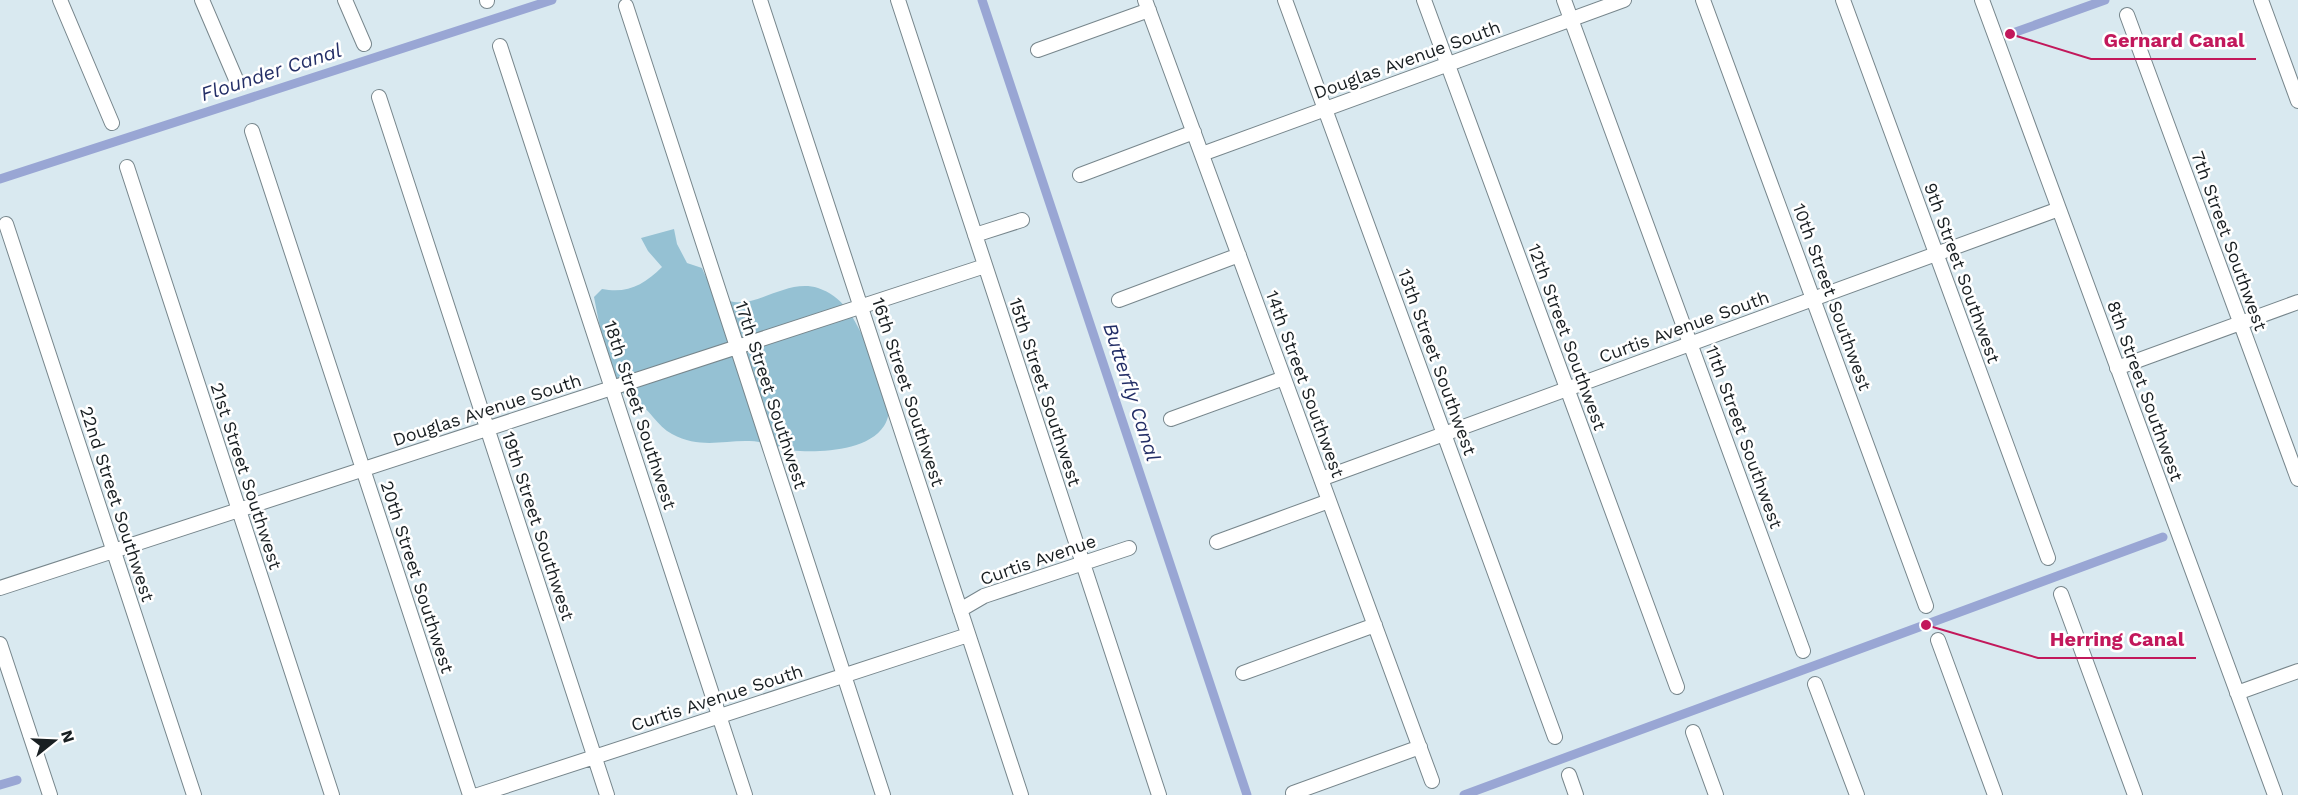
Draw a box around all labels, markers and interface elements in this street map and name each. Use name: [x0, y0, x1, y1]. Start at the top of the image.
street label: Douglas Avenue South: [1311, 16, 1503, 103]
callout: Gernard Canal: [2091, 21, 2256, 59]
text: Gernard Canal: [2103, 28, 2245, 52]
water label: Flounder Canal: [197, 38, 345, 106]
street label: 7th Street Southwest: [2187, 148, 2272, 334]
street label: 9th Street Southwest: [1920, 180, 2005, 366]
street label: 10th Street Southwest: [1789, 200, 1876, 394]
street label: 12th Street Southwest: [1524, 241, 1611, 433]
street label: 13th Street Southwest: [1394, 266, 1481, 458]
street label: Curtis Avenue South: [1596, 286, 1772, 367]
street label: 14th Street Southwest: [1262, 288, 1349, 481]
street label: 16th Street Southwest: [868, 295, 949, 489]
street label: 15th Street Southwest: [1005, 295, 1086, 489]
street label: 17th Street Southwest: [731, 298, 812, 492]
street label: 8th Street Southwest: [2103, 298, 2188, 484]
street label: 18th Street Southwest: [600, 318, 681, 512]
water label: Butterfly Canal: [1098, 320, 1166, 464]
street label: 11th Street Southwest: [1702, 342, 1788, 532]
street label: Douglas Avenue South: [390, 369, 584, 450]
street label: 21st Street Southwest: [206, 380, 287, 572]
street label: 22nd Street Southwest: [76, 404, 159, 605]
street label: 19th Street Southwest: [498, 429, 579, 623]
street label: 20th Street Southwest: [376, 478, 459, 676]
street label: Curtis Avenue: [977, 530, 1099, 589]
callout: Herring Canal: [2038, 620, 2196, 658]
text: Herring Canal: [2050, 627, 2185, 651]
street label: Curtis Avenue South: [628, 660, 805, 735]
north arrow: [24, 711, 84, 771]
text: N: [57, 728, 79, 745]

